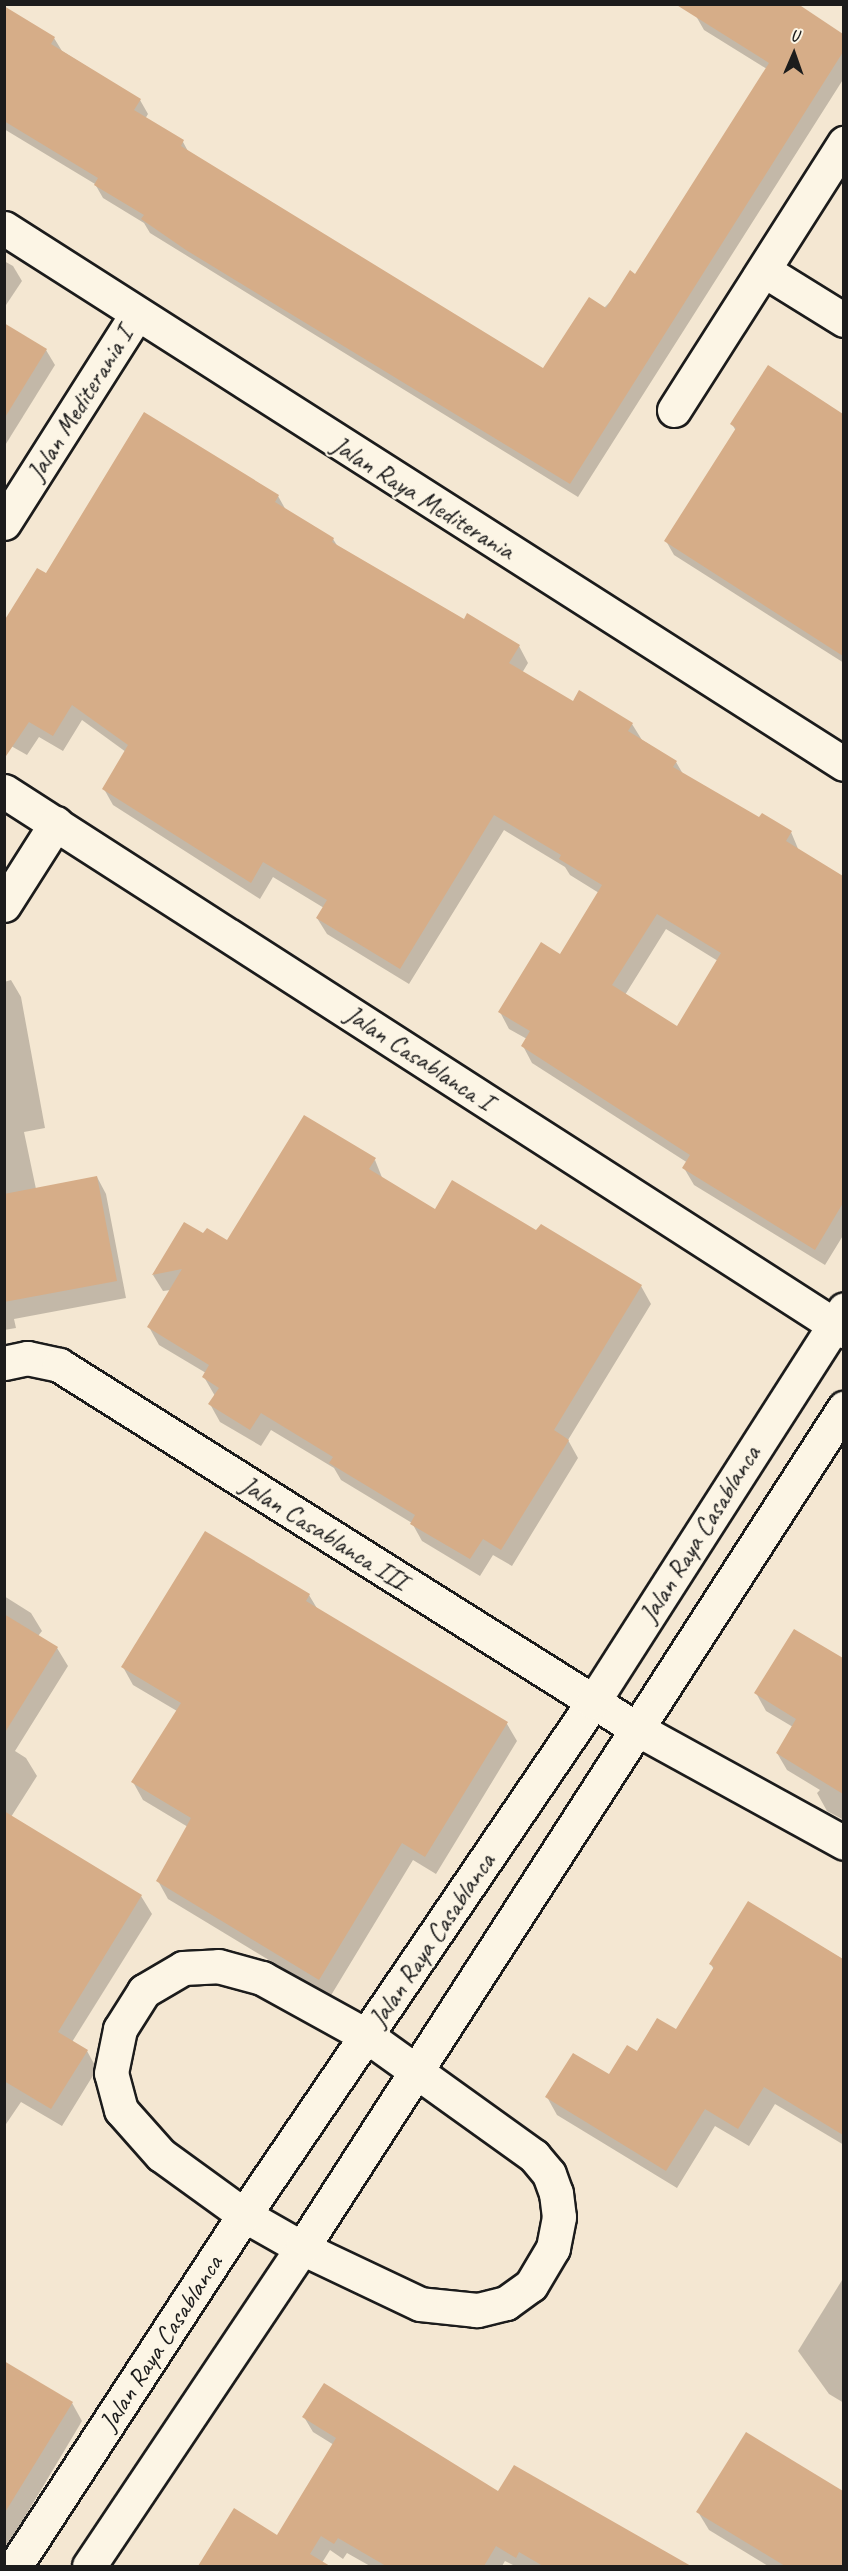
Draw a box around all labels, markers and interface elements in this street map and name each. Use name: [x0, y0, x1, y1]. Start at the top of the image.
north arrow: [764, 24, 824, 84]
text: U: [790, 26, 799, 46]
street label: Jalan Mediterania I: [20, 321, 140, 487]
street label: Jalan Raya Mediterania: [326, 429, 520, 567]
street label: Jalan Casablanca I: [339, 999, 499, 1117]
street label: Jalan Raya Casablanca: [633, 1439, 767, 1629]
street label: Jalan Casablanca III: [235, 1469, 413, 1597]
street label: Jalan Raya Casablanca: [362, 1847, 502, 2033]
street label: Jalan Raya Casablanca: [93, 2249, 229, 2437]

